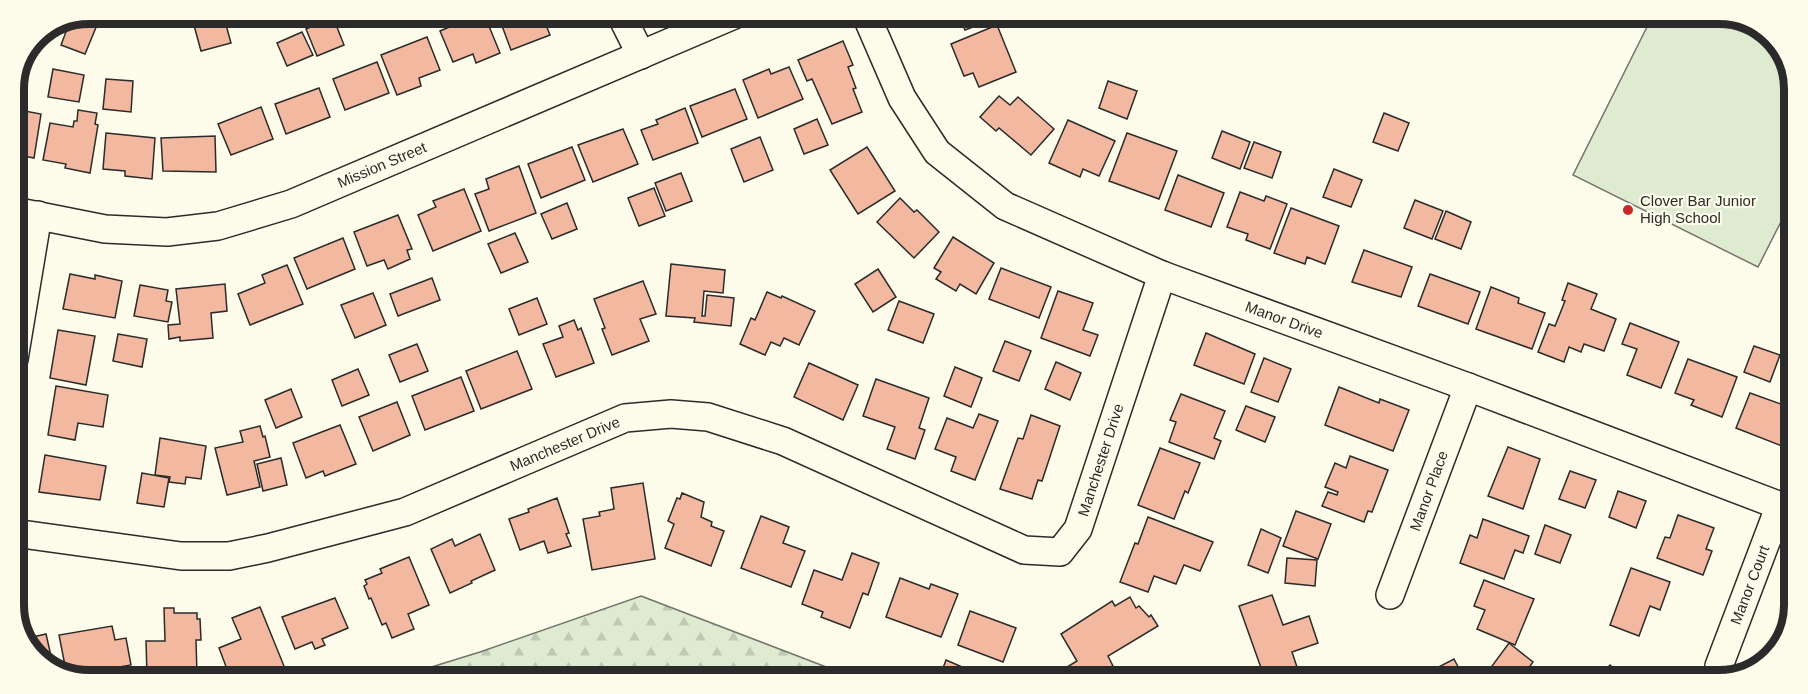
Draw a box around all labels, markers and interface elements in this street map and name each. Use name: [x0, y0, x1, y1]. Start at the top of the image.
street label: Mission Street: [335, 138, 430, 191]
place label: Clover Bar Junior High School: [1640, 192, 1756, 226]
marker: Clover Bar Junior High School: [1621, 203, 1635, 217]
street label: Manor Drive: [1243, 298, 1325, 341]
street label: Manchester Drive: [1074, 401, 1127, 518]
street label: Manchester Drive: [507, 413, 622, 474]
street label: Manor Place: [1406, 448, 1451, 533]
street label: Manor Court: [1727, 542, 1773, 627]

